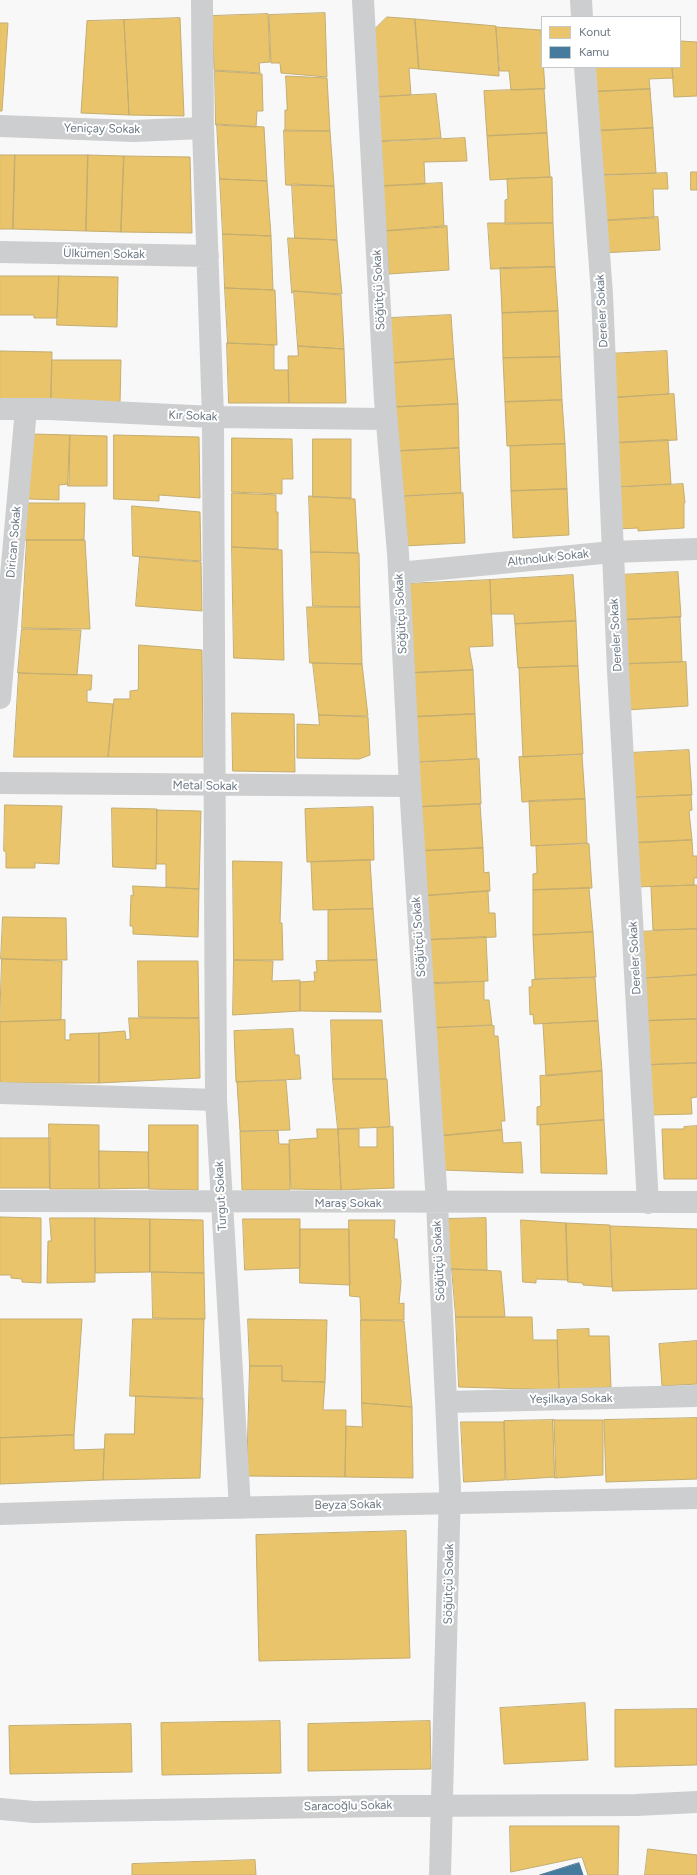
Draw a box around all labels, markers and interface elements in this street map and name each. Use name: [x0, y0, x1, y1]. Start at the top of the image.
legend: [541, 16, 681, 68]
text: Konut: [579, 25, 611, 39]
text: Kamu: [579, 45, 609, 59]
street label: Yeniçay Sokak: [64, 121, 140, 137]
street label: Ülkümen Sokak: [63, 246, 145, 262]
street label: Söğütçü Sokak: [370, 249, 388, 331]
street label: Dereler Sokak: [593, 274, 611, 348]
street label: Kır Sokak: [168, 408, 218, 424]
street label: Dirican Sokak: [4, 505, 24, 579]
street label: Altınoluk Sokak: [507, 547, 589, 569]
street label: Söğütçü Sokak: [392, 573, 410, 655]
street label: Dereler Sokak: [607, 598, 625, 672]
street label: Metal Sokak: [172, 778, 238, 794]
street label: Söğütçü Sokak: [409, 896, 429, 978]
street label: Dereler Sokak: [626, 921, 644, 995]
street label: Turgut Sokak: [212, 1161, 230, 1231]
street label: Maraş Sokak: [314, 1196, 382, 1210]
street label: Söğütçü Sokak: [430, 1220, 448, 1302]
street label: Yeşilkaya Sokak: [529, 1391, 613, 1407]
street label: Beyza Sokak: [314, 1497, 382, 1513]
street label: Söğütçü Sokak: [441, 1544, 457, 1624]
street label: Saracoğlu Sokak: [304, 1798, 392, 1814]

